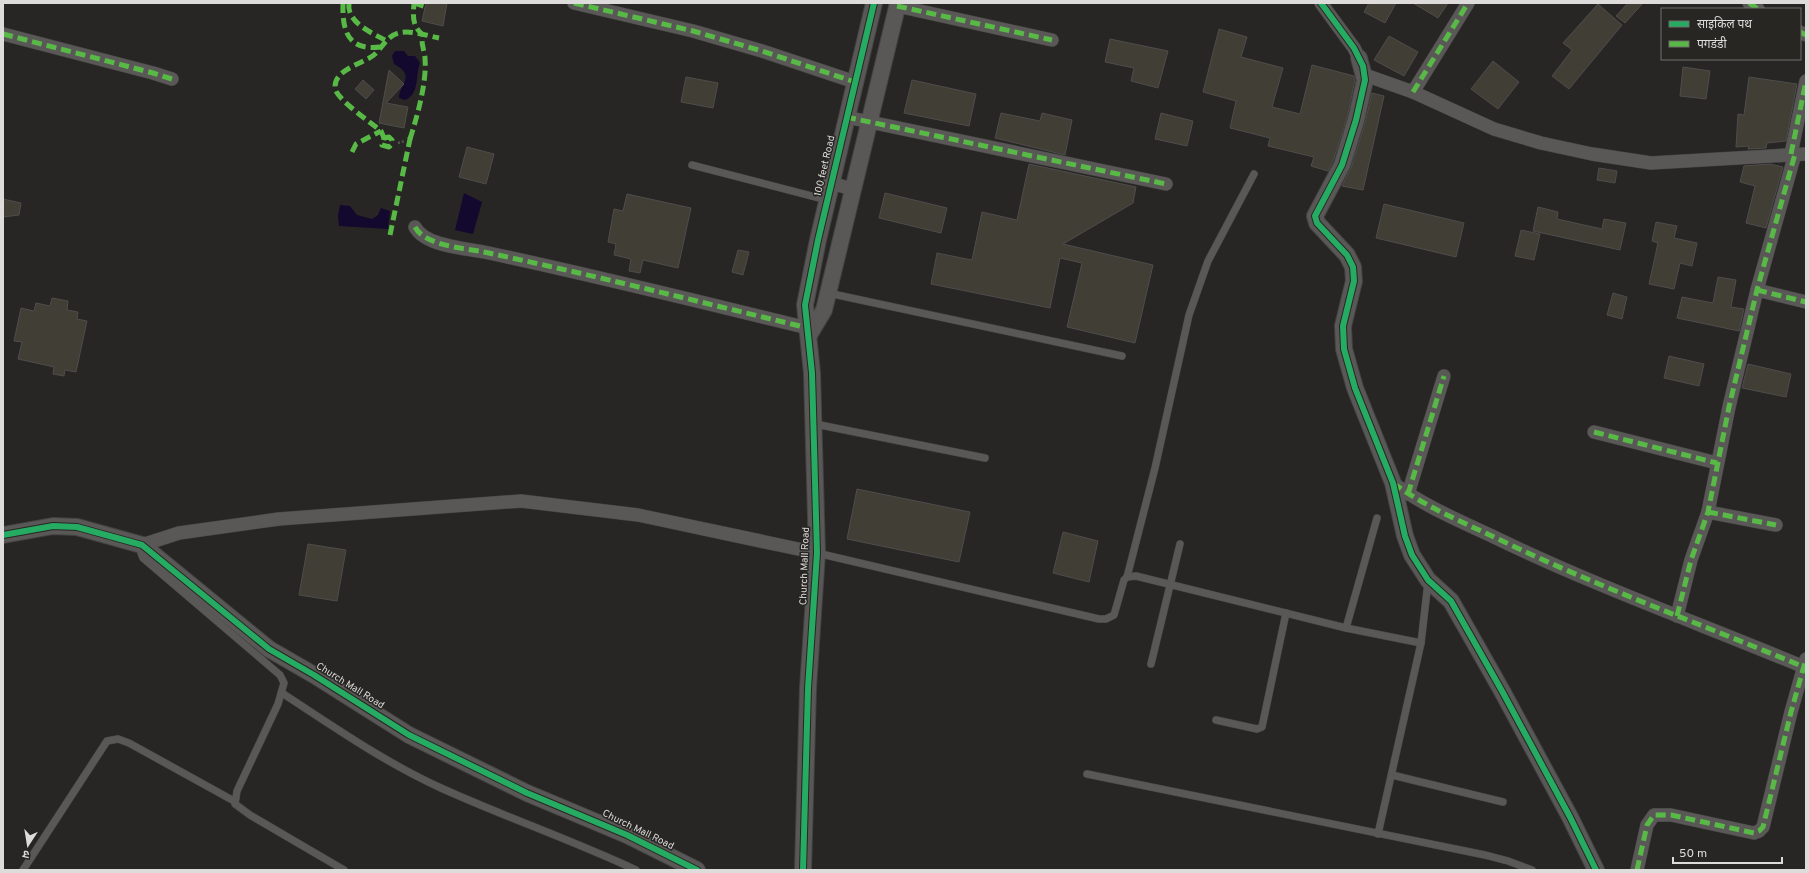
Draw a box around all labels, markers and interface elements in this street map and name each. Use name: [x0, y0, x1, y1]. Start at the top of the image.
legend: [1661, 8, 1801, 60]
text: साइकिल पथ: [1697, 16, 1752, 33]
text: पगडंडी: [1697, 36, 1727, 53]
street label: 100 feet Road: [812, 134, 838, 198]
street label: Church Mall Road: [797, 527, 813, 605]
street label: Church Mall Road: [313, 660, 387, 712]
street label: Church Mall Road: [600, 807, 676, 853]
north arrow: [8, 825, 48, 865]
scale bar: [1673, 839, 1782, 865]
text: उ: [21, 846, 31, 861]
text: 50 m: [1679, 846, 1707, 862]

